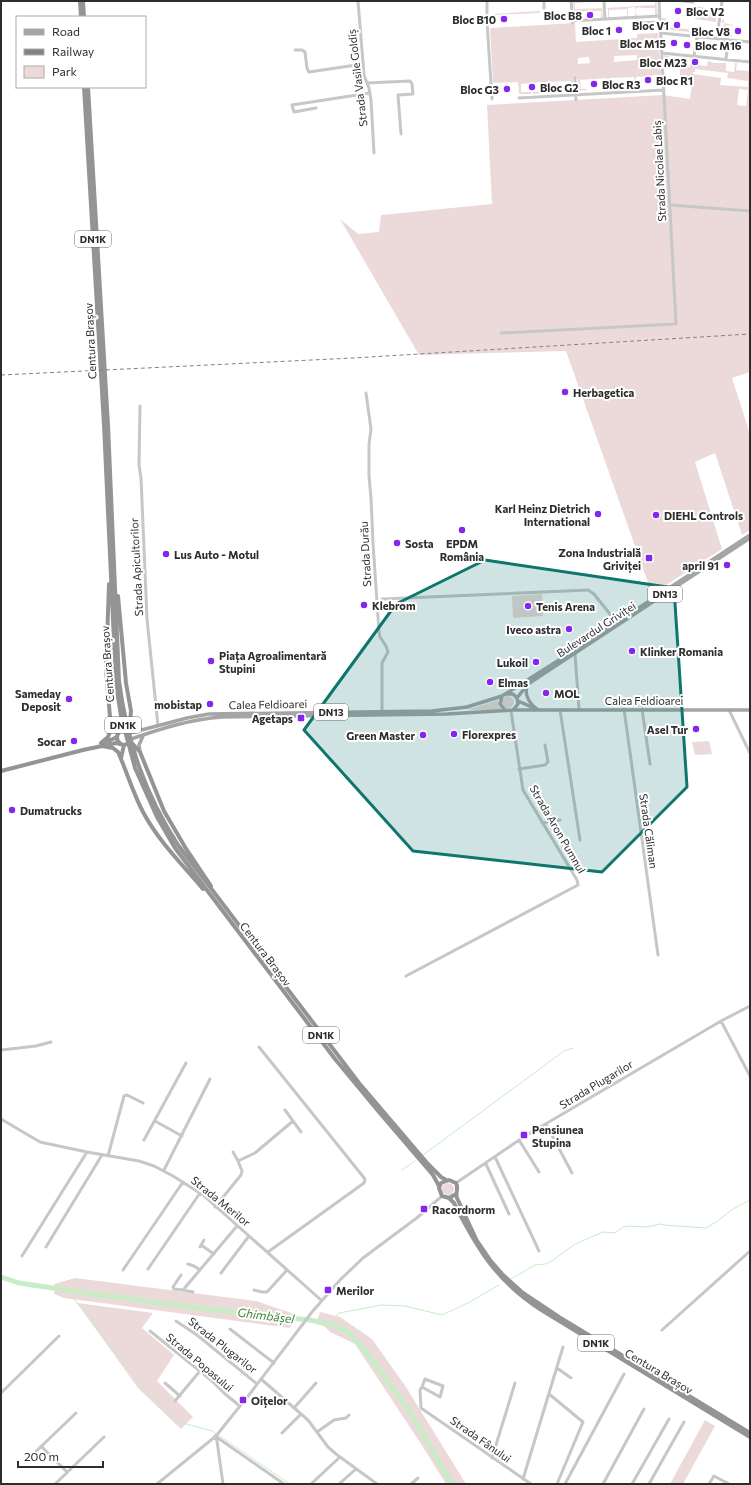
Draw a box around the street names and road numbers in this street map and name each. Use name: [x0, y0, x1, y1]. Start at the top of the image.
street label: Strada Vasile Goldiș: [345, 28, 370, 127]
street label: Strada Nicolae Labiș: [650, 120, 669, 222]
road number: DN1K: [75, 231, 111, 247]
street label: Centura Brașov: [81, 302, 99, 380]
street label: Strada Apicultorilor: [127, 517, 145, 616]
street label: Strada Durău: [357, 521, 373, 587]
road number: DN13: [648, 586, 682, 602]
street label: Bulevardul Griviței: [554, 599, 639, 660]
street label: Centura Brașov: [98, 625, 117, 703]
street label: Calea Feldioarei: [605, 694, 684, 707]
street label: Calea Feldioarei: [229, 697, 308, 711]
road number: DN13: [314, 704, 348, 720]
road number: DN1K: [105, 717, 141, 733]
street label: Strada Aron Pumnul: [527, 783, 589, 875]
street label: Strada Căliman: [637, 793, 661, 869]
street label: Centura Brașov: [237, 919, 294, 989]
road number: DN1K: [303, 1027, 339, 1043]
street label: Strada Plugarilor: [557, 1057, 636, 1111]
street label: Strada Merilor: [189, 1173, 254, 1229]
street label: Strada Plugarilor: [186, 1314, 260, 1376]
street label: Strada Popasului: [164, 1330, 236, 1394]
road number: DN1K: [578, 1335, 614, 1351]
street label: Centura Brașov: [622, 1346, 695, 1397]
street label: Strada Fânului: [448, 1413, 514, 1465]

